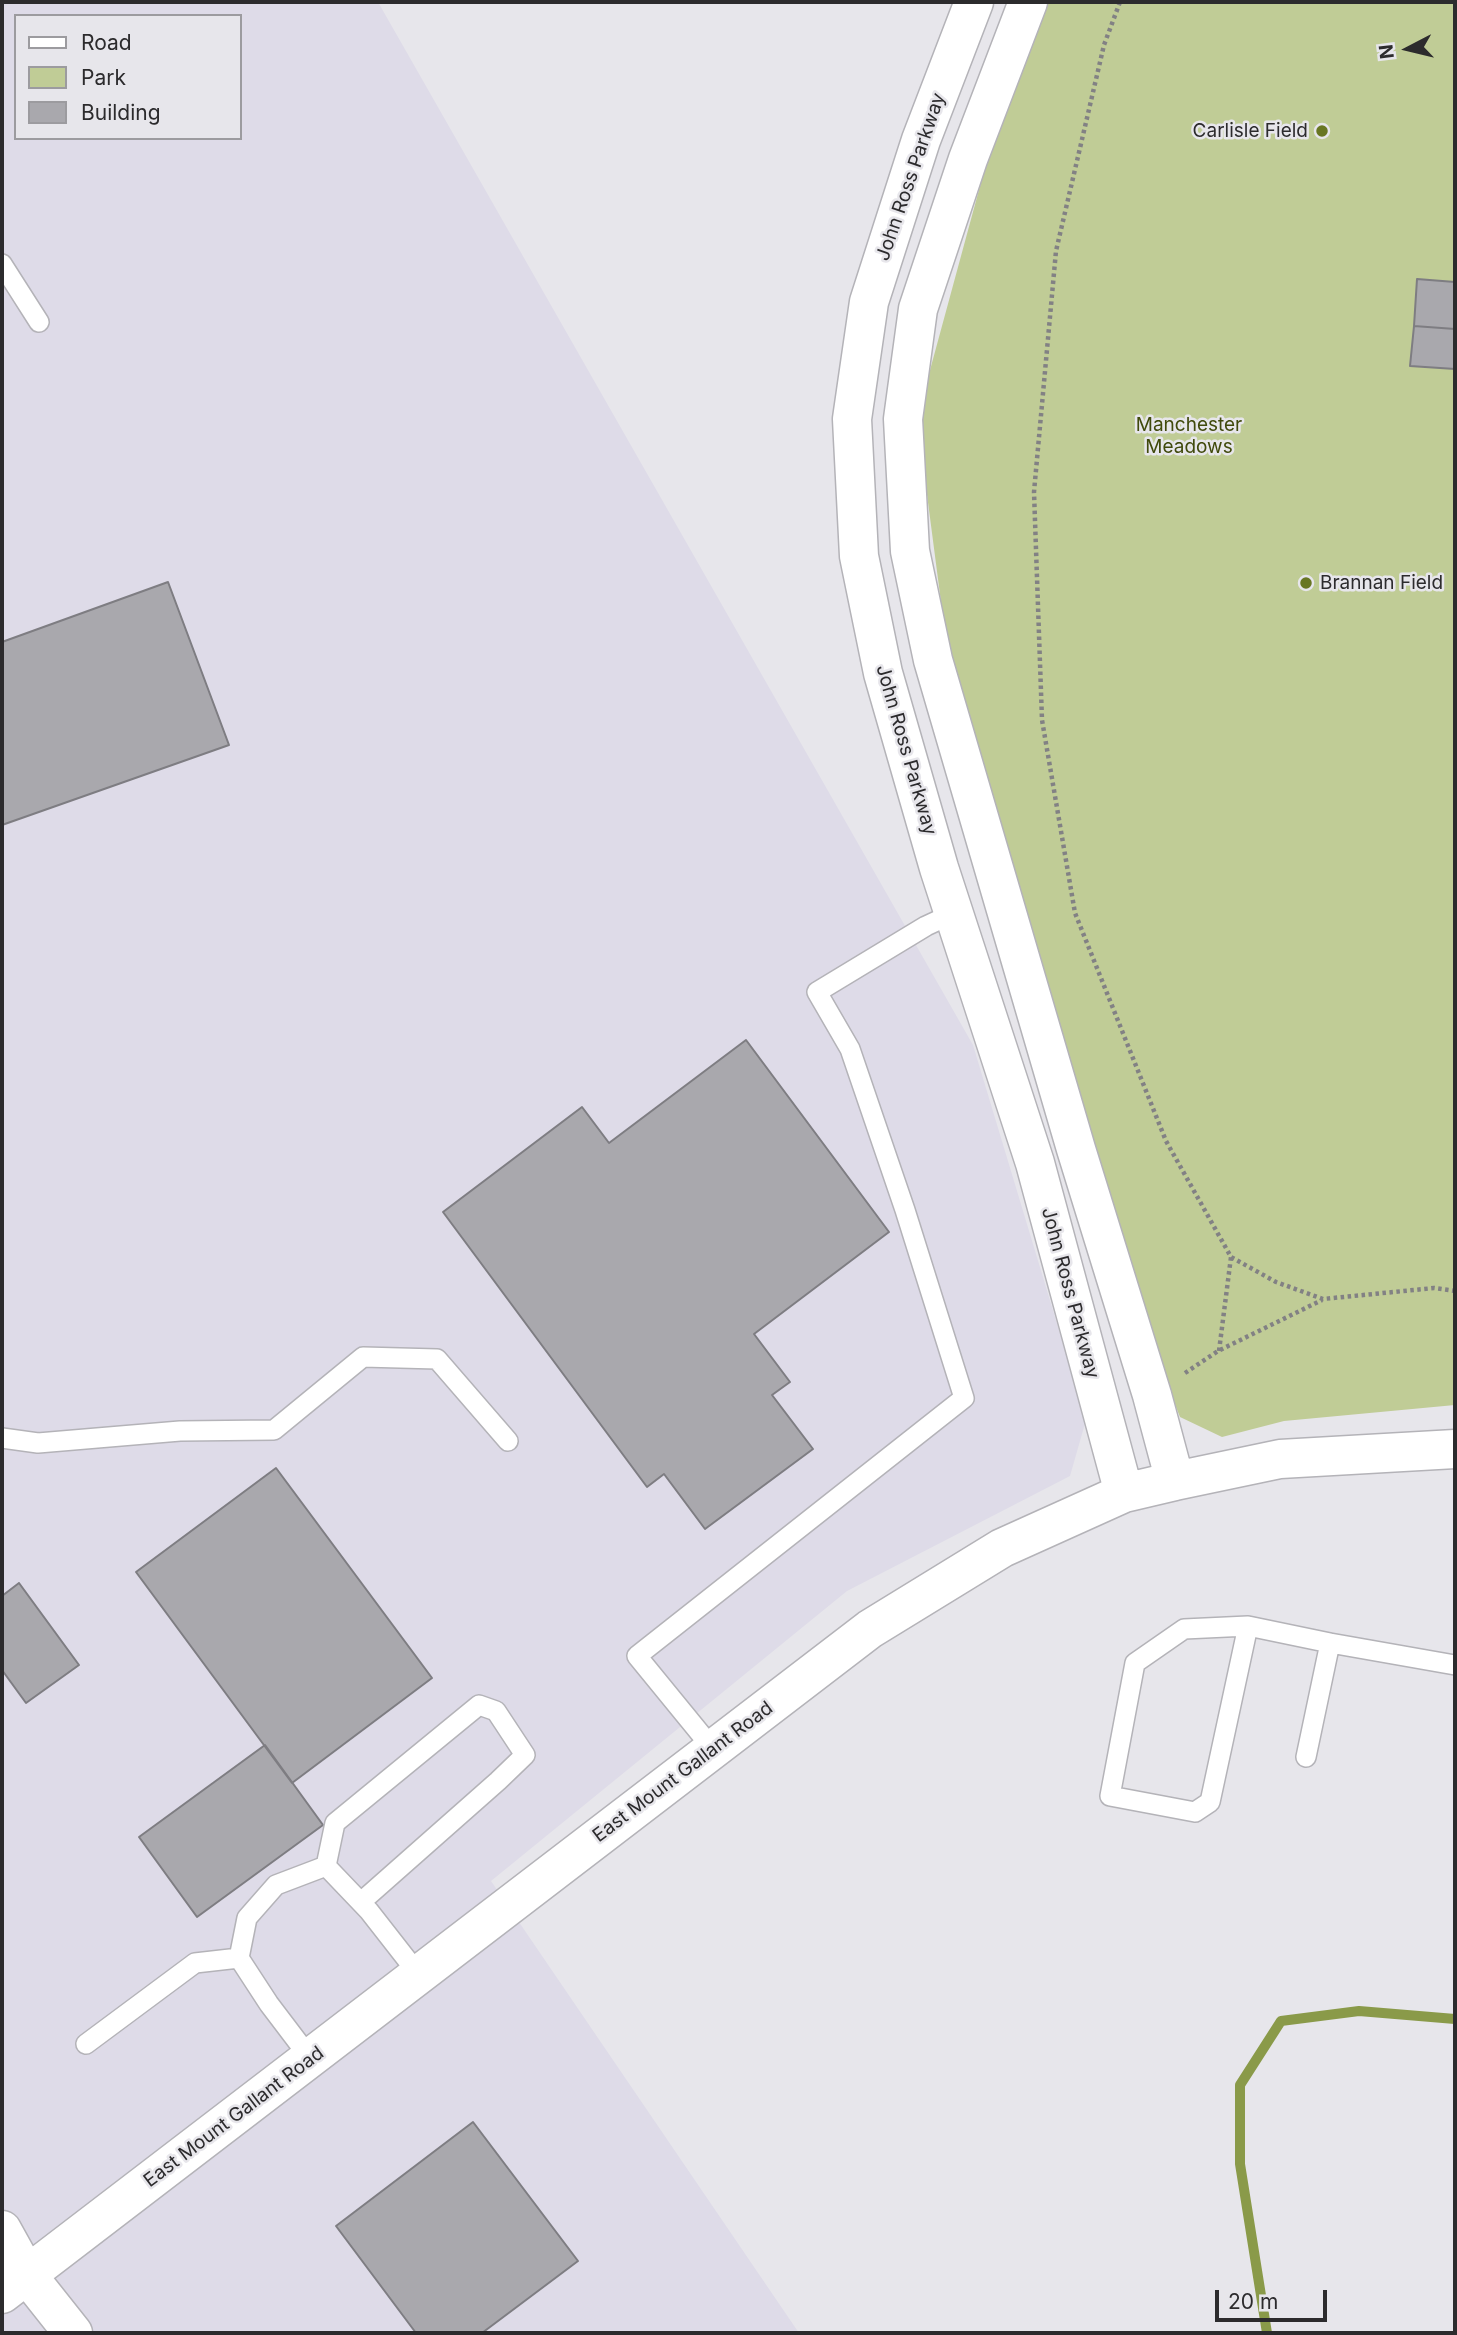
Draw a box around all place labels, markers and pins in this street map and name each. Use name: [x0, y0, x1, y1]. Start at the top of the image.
place label: Carlisle Field: [1193, 120, 1308, 142]
marker: Carlisle Field: [1314, 123, 1330, 139]
place label: Brannan Field: [1320, 572, 1443, 594]
marker: Brannan Field: [1298, 575, 1314, 591]

